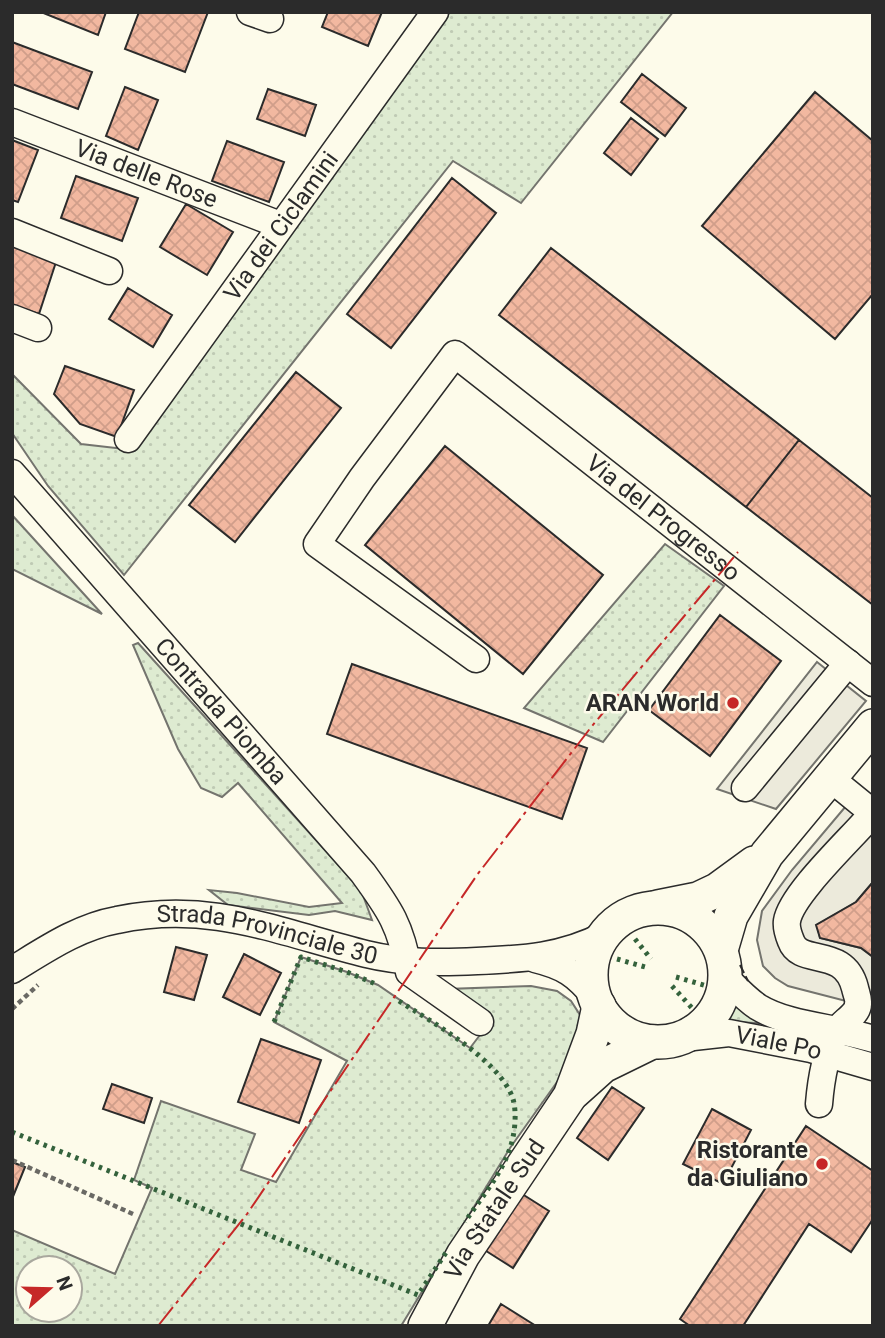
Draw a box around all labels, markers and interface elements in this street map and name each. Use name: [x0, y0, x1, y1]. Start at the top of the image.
street label: Via delle Rose: [71, 134, 222, 214]
street label: Via dei Ciclamini: [218, 146, 344, 306]
street label: Via del Progresso: [581, 449, 746, 587]
street label: Contrada Piomba: [149, 632, 293, 790]
place label: ARAN World: [586, 689, 719, 717]
marker: ARAN World: [725, 695, 741, 711]
street label: Strada Provinciale 30: [156, 900, 380, 970]
street label: Viale Po: [733, 1021, 825, 1065]
street label: Via Statale Sud: [439, 1134, 551, 1284]
place label: Ristorante da Giuliano: [687, 1136, 808, 1192]
marker: Ristorante da Giuliano: [814, 1156, 830, 1172]
north arrow: [14, 1254, 84, 1324]
text: N: [51, 1273, 78, 1294]

